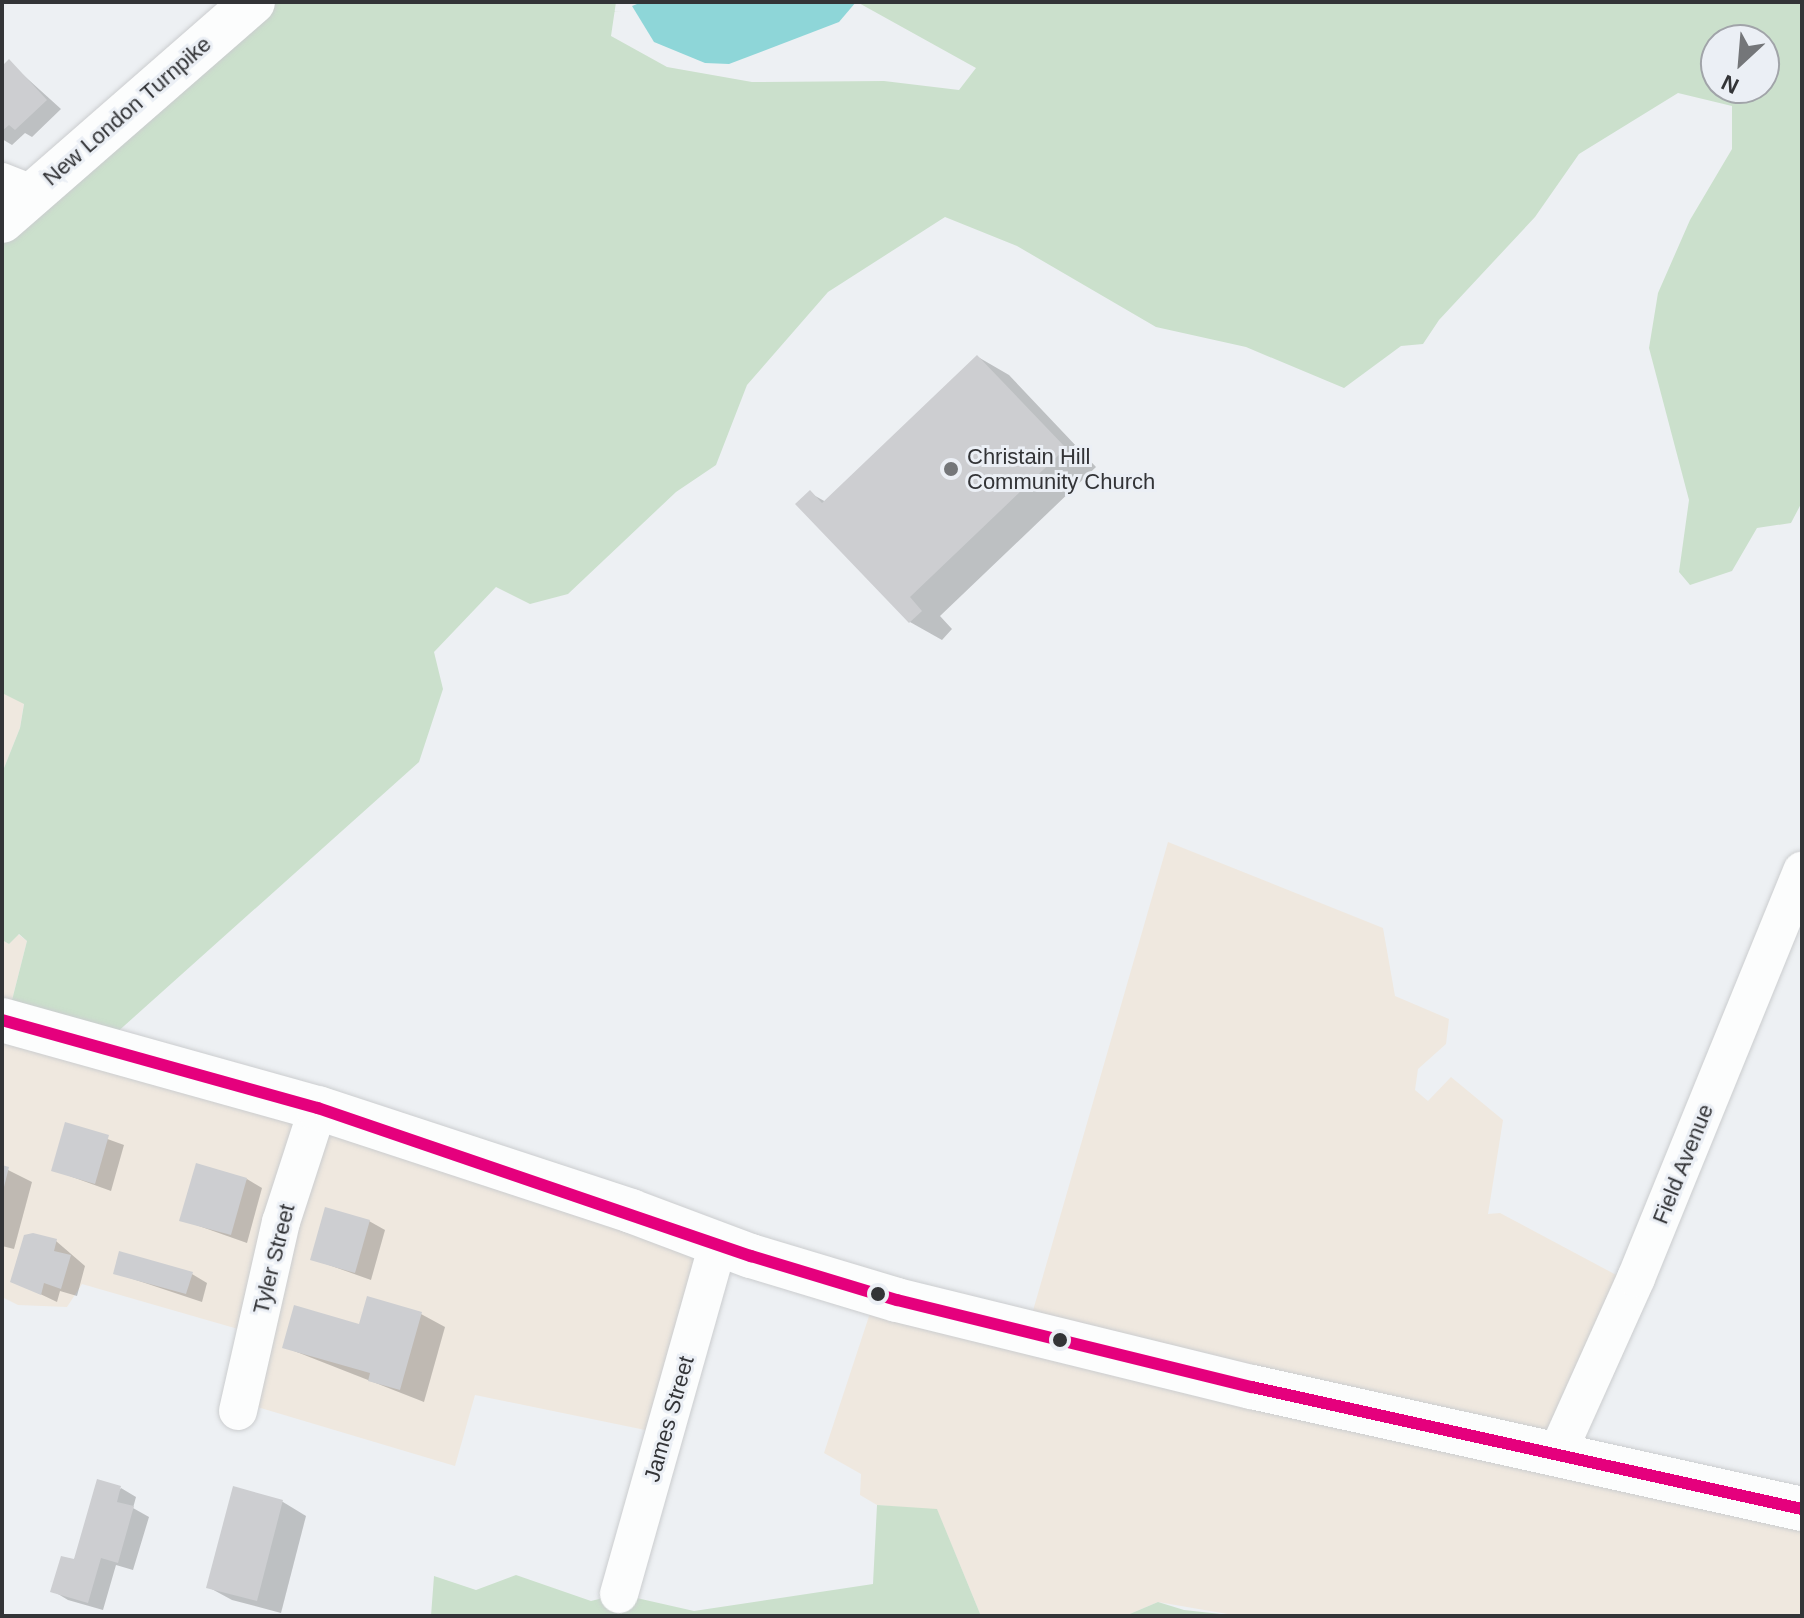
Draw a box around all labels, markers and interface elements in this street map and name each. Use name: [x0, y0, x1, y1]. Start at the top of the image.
north arrow: [1700, 24, 1780, 104]
street label: New London Turnpike: [37, 31, 217, 191]
text: N: [1718, 70, 1743, 99]
place label: Christain Hill Community Church: [967, 443, 1155, 494]
marker: Christain Hill Community Church: [942, 460, 960, 478]
street label: Field Avenue: [1647, 1100, 1719, 1228]
street label: Tyler Street: [248, 1201, 300, 1317]
unlabelled marker: [870, 1286, 886, 1302]
unlabelled marker: [1052, 1332, 1068, 1348]
street label: James Street: [638, 1353, 700, 1485]

